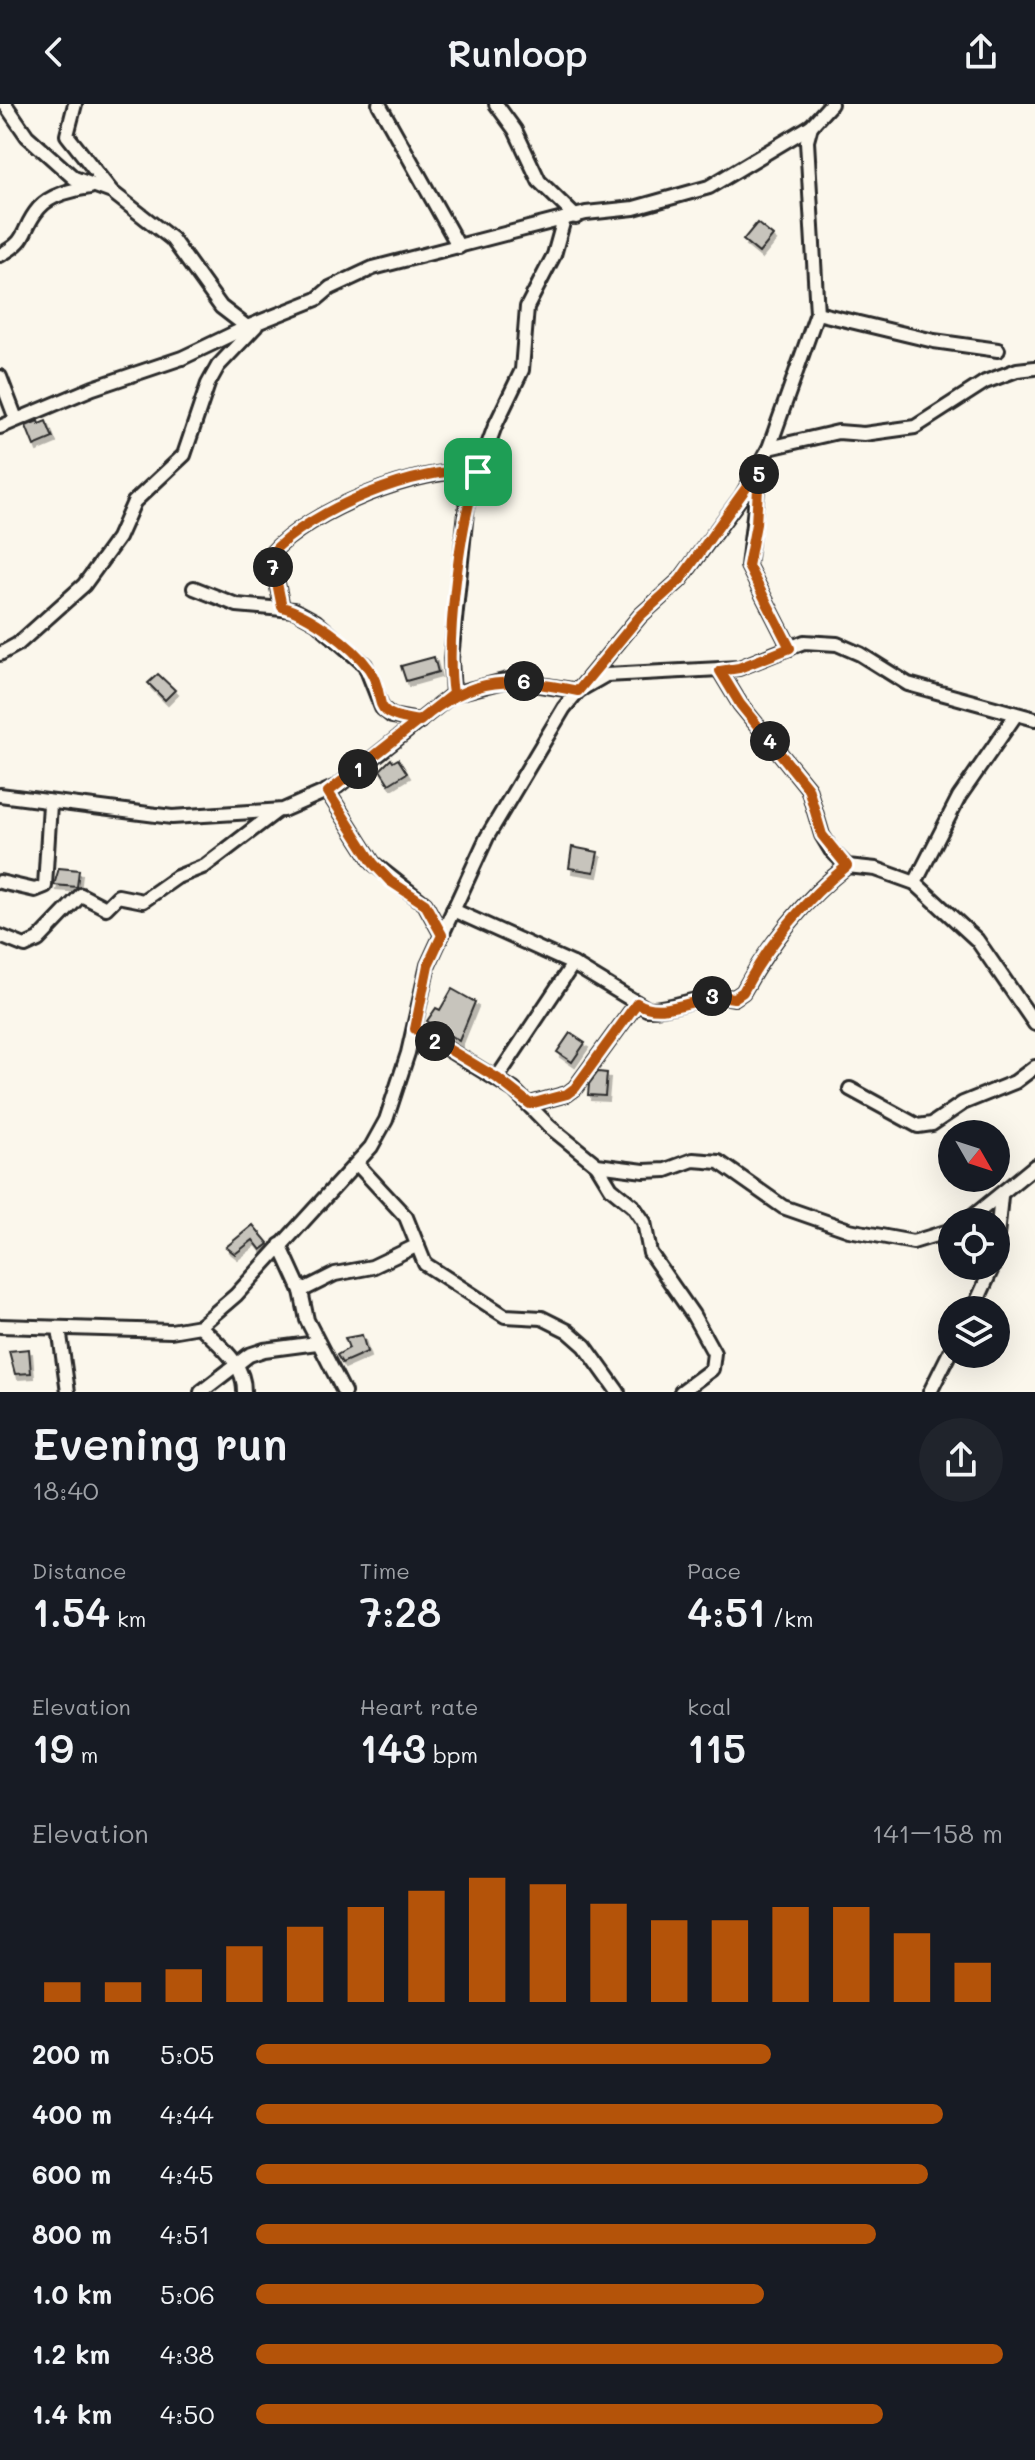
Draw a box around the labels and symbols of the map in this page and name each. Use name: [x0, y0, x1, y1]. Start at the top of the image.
pin: [444, 438, 512, 506]
pin: 5: [739, 454, 779, 494]
pin: 7: [253, 547, 293, 587]
pin: 6: [504, 661, 544, 701]
pin: 4: [750, 721, 790, 761]
pin: 1: [338, 749, 378, 789]
pin: 3: [692, 976, 732, 1016]
pin: 2: [415, 1021, 455, 1061]
north arrow: [938, 1120, 1010, 1192]

